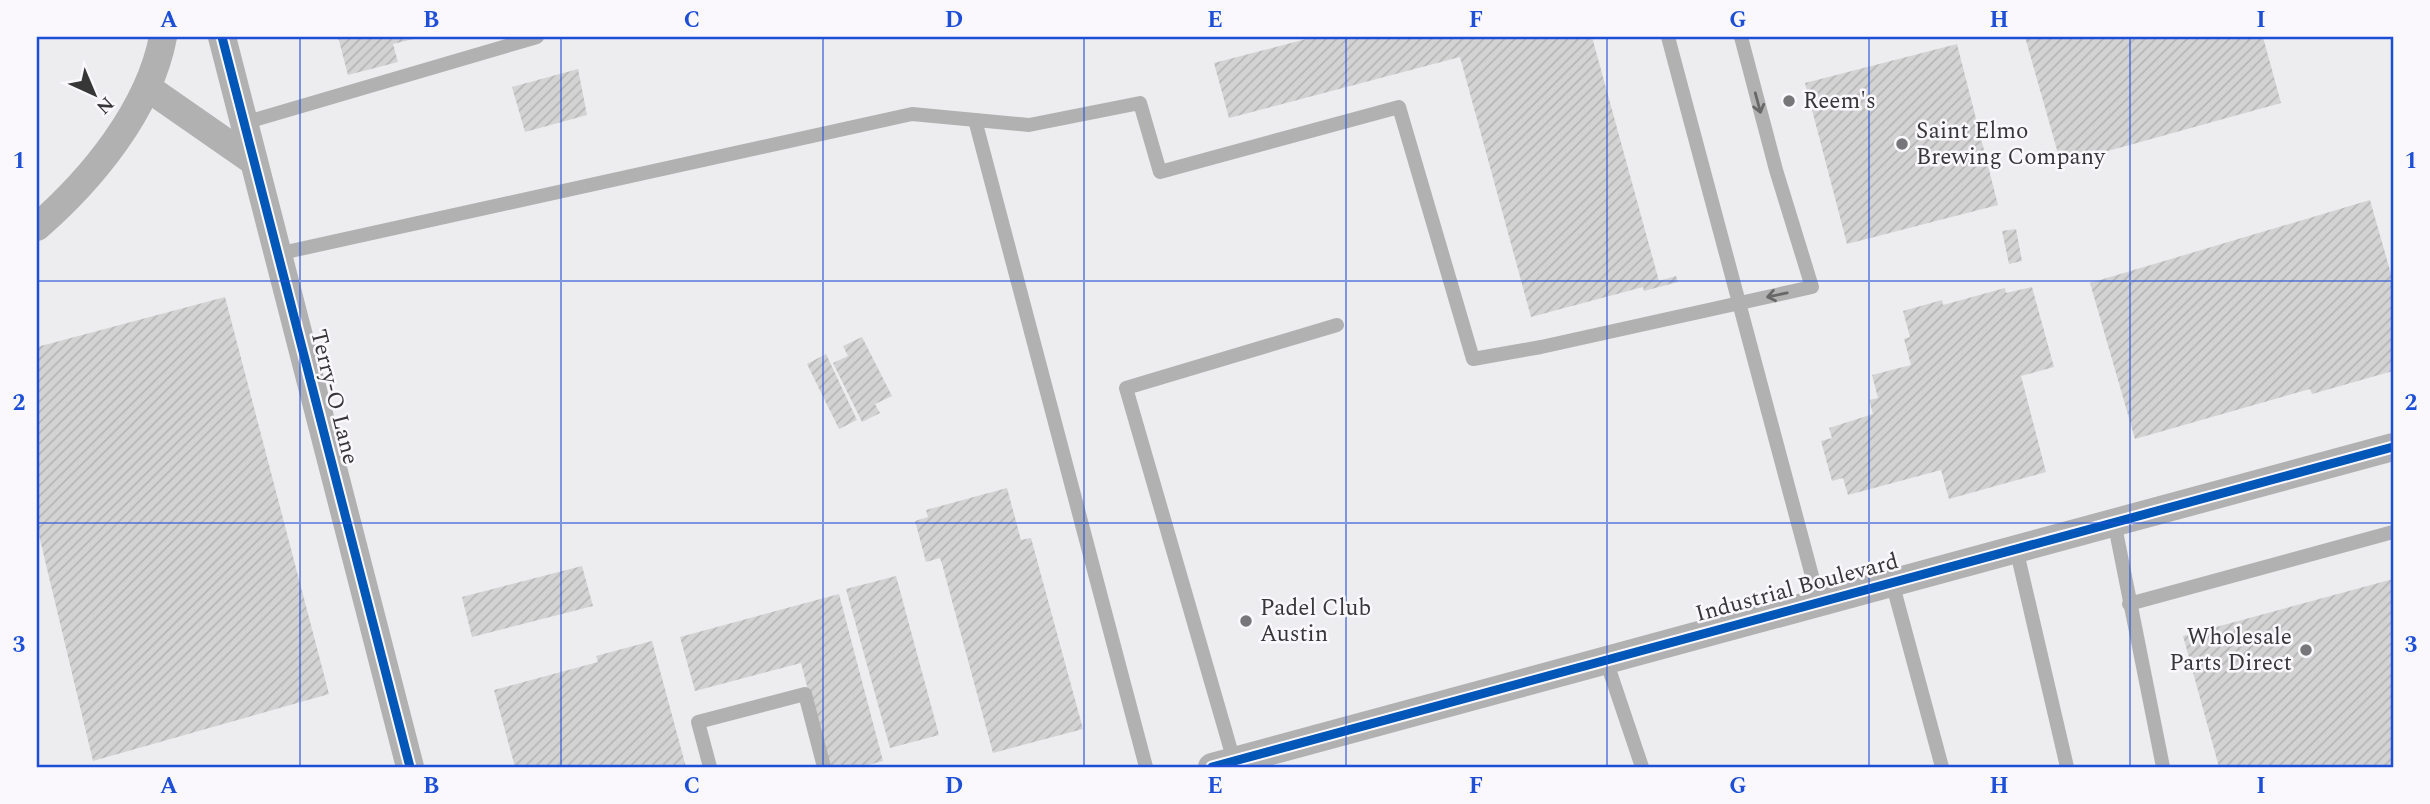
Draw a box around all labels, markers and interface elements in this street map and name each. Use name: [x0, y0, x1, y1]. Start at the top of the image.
text: A: [160, 3, 178, 38]
text: B: [423, 3, 439, 38]
text: C: [684, 3, 700, 38]
text: D: [945, 3, 963, 38]
text: E: [1207, 3, 1223, 38]
text: F: [1469, 3, 1483, 38]
text: G: [1729, 3, 1747, 38]
text: H: [1989, 3, 2009, 38]
text: I: [2256, 3, 2266, 38]
north arrow: [60, 60, 130, 130]
place label: Reem's: [1803, 84, 1876, 119]
text: N: [89, 89, 120, 121]
one-way arrow: [1752, 91, 1765, 114]
marker: Reem's: [1781, 93, 1797, 109]
place label: Saint Elmo Brewing Company: [1916, 114, 2106, 175]
marker: Saint Elmo Brewing Company: [1894, 136, 1910, 152]
text: 1: [13, 144, 25, 179]
text: 1: [2405, 144, 2417, 179]
one-way arrow: [1766, 288, 1789, 302]
street label: Terry-O Lane: [300, 326, 368, 468]
text: 2: [13, 386, 26, 421]
text: 2: [2405, 386, 2418, 421]
street label: Industrial Boulevard: [1692, 544, 1903, 632]
place label: Padel Club Austin: [1260, 591, 1371, 652]
marker: Padel Club Austin: [1238, 613, 1254, 629]
place label: Wholesale Parts Direct: [2169, 620, 2292, 681]
text: 3: [13, 628, 26, 663]
text: 3: [2405, 628, 2418, 663]
marker: Wholesale Parts Direct: [2298, 642, 2314, 658]
text: A: [160, 769, 178, 804]
text: B: [423, 769, 439, 804]
text: C: [684, 769, 700, 804]
text: D: [945, 769, 963, 804]
text: E: [1207, 769, 1223, 804]
text: F: [1469, 769, 1483, 804]
text: G: [1729, 769, 1747, 804]
text: H: [1989, 769, 2009, 804]
text: I: [2256, 769, 2266, 804]

